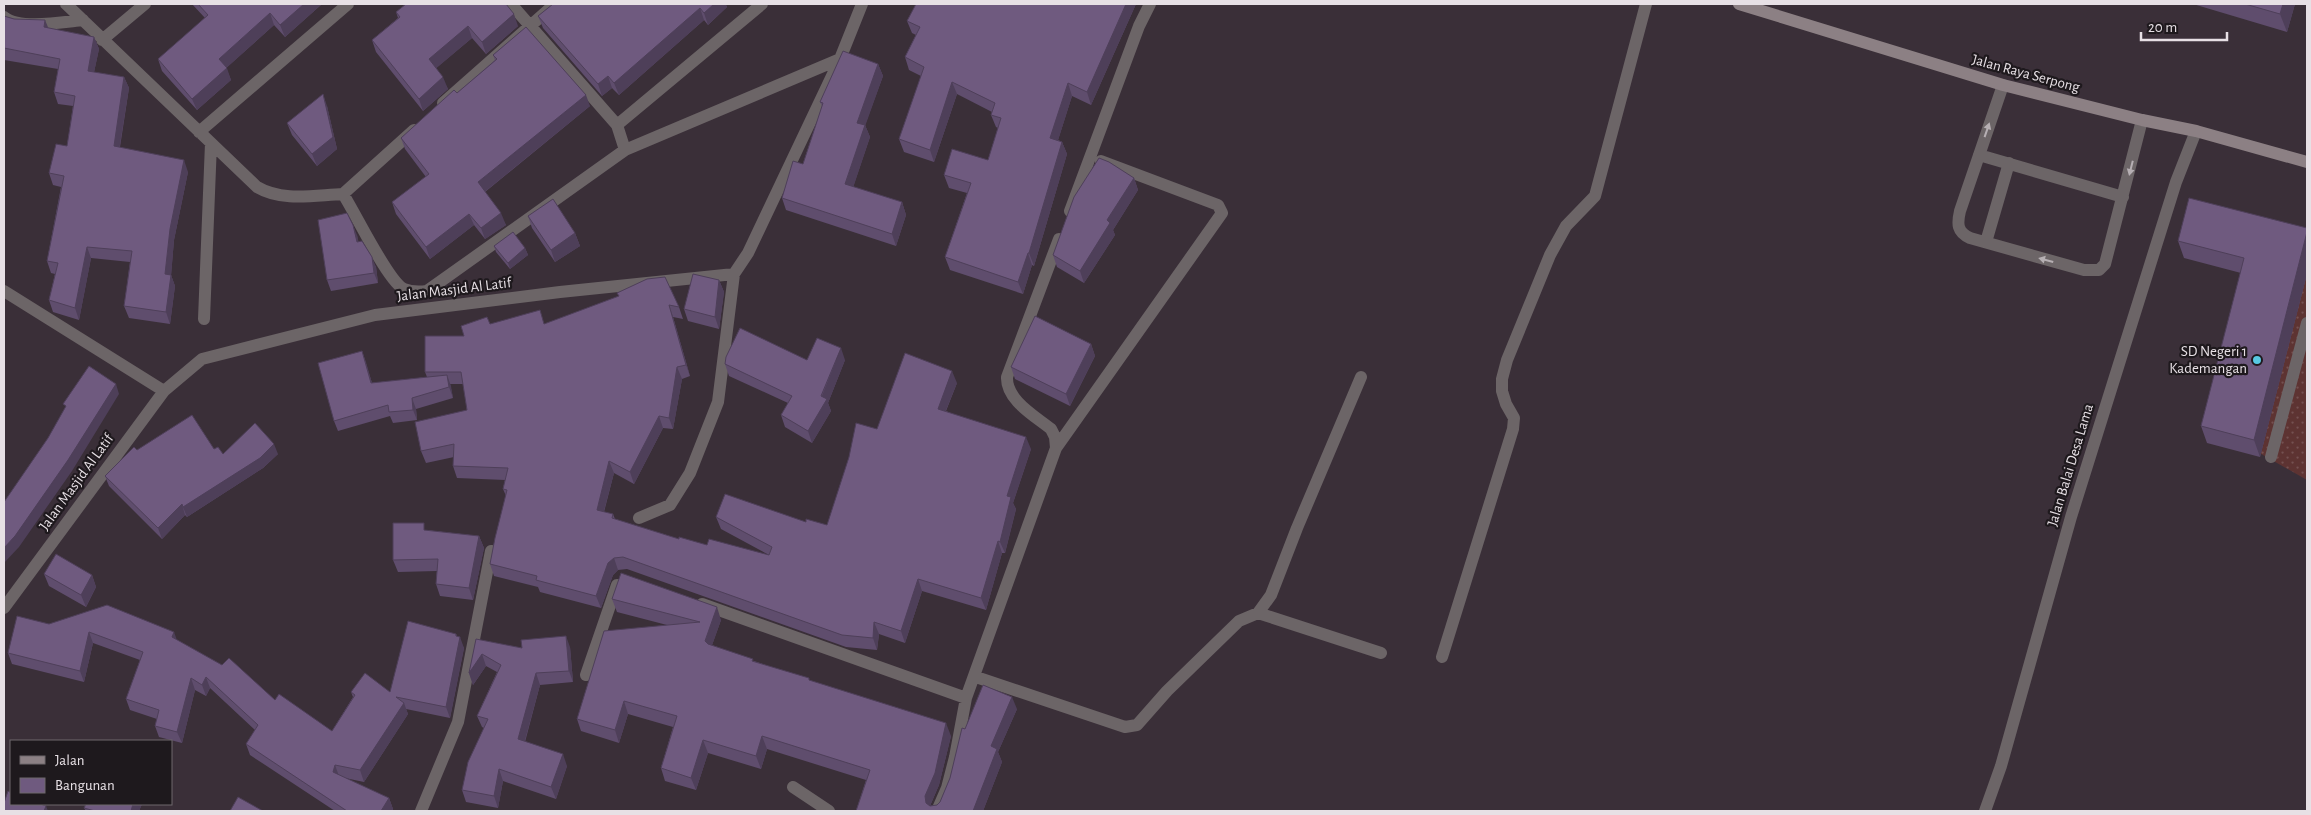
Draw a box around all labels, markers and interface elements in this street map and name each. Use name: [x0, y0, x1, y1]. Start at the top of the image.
scale bar: [2141, 10, 2227, 42]
text: 20 m: [2148, 20, 2177, 35]
street label: Jalan Raya Serpong: [1970, 52, 2082, 95]
one-way arrow: [1984, 123, 1991, 138]
one-way arrow: [2126, 160, 2134, 175]
one-way arrow: [2039, 256, 2054, 264]
street label: Jalan Masjid Al Latif: [396, 275, 513, 304]
place label: SD Negeri 1 Kademangan: [2169, 344, 2247, 376]
marker: SD Negeri 1 Kademangan: [2251, 354, 2263, 366]
street label: Jalan Balai Desa Lama: [2045, 402, 2096, 528]
street label: Jalan Masjid Al Latif: [37, 430, 117, 533]
legend: [10, 740, 172, 805]
text: Jalan: [55, 753, 85, 768]
text: Bangunan: [55, 778, 115, 793]

